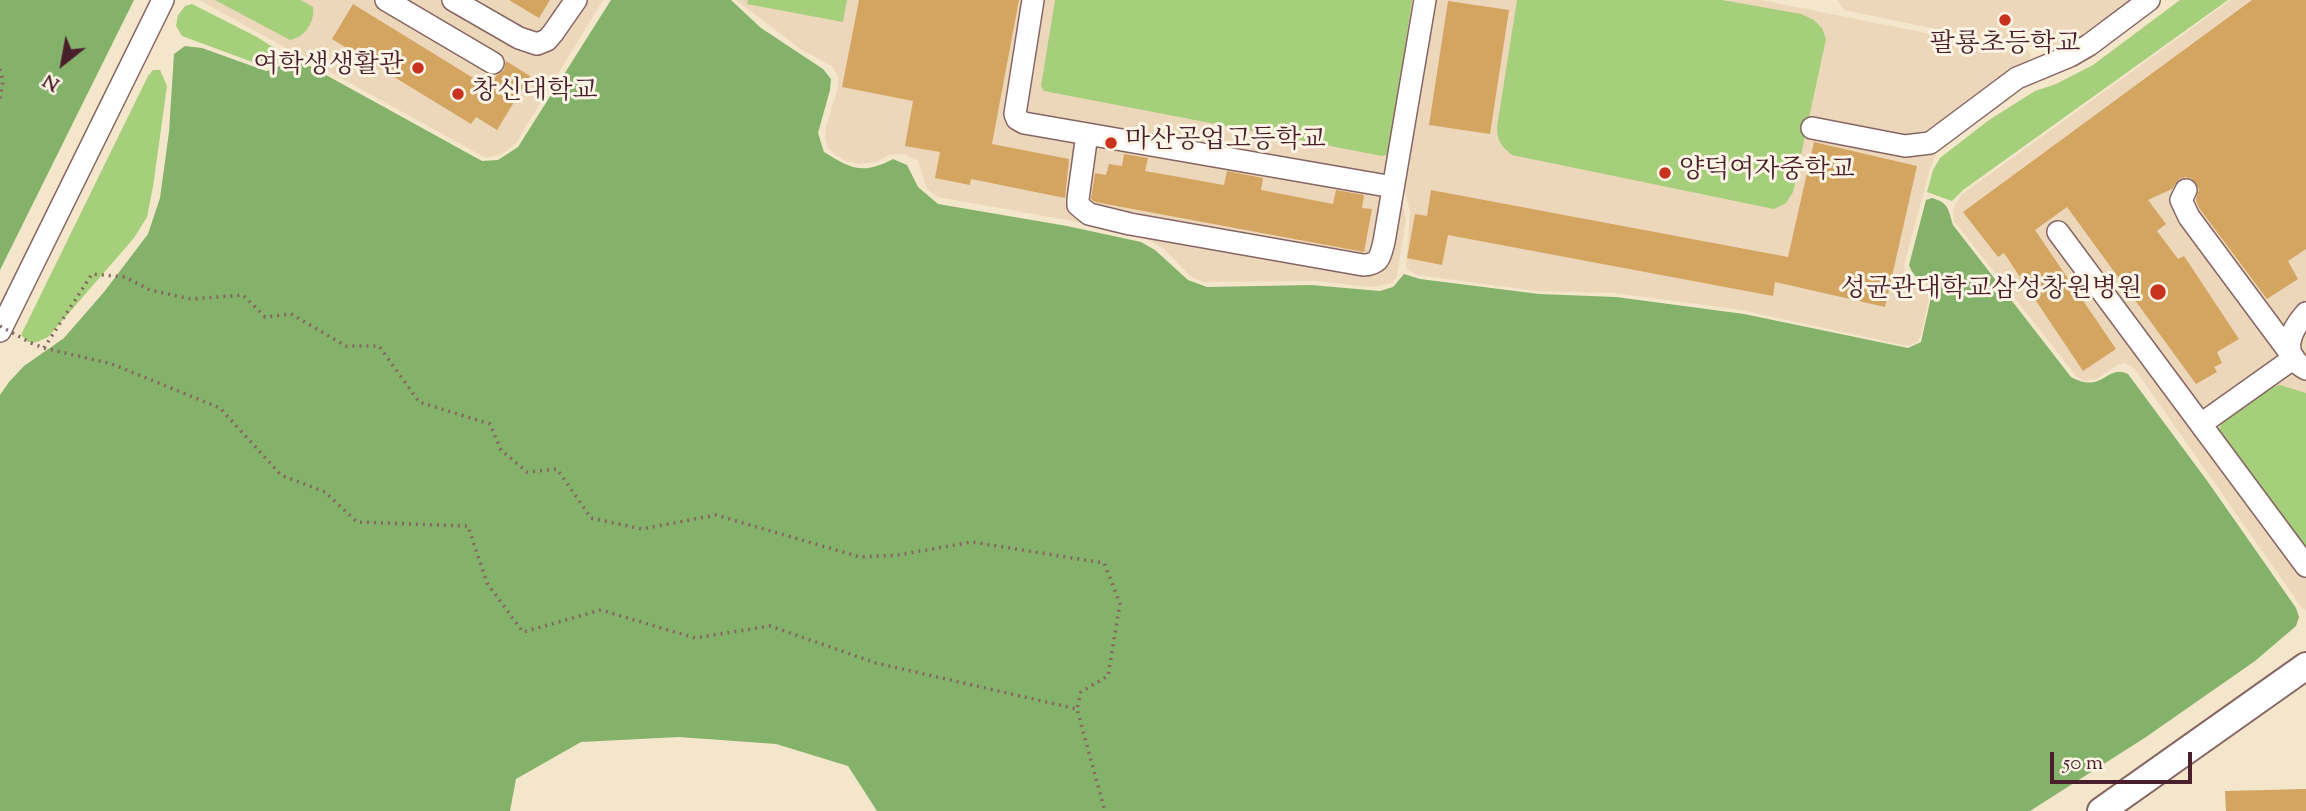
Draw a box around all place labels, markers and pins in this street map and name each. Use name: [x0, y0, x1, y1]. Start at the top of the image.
marker: 팔룡초등학교: [1997, 12, 2013, 28]
place label: 팔룡초등학교: [1930, 31, 2080, 63]
place label: 여학생생활관: [253, 52, 404, 84]
marker: 여학생생활관: [410, 60, 426, 76]
place label: 창신대학교: [472, 78, 598, 110]
marker: 창신대학교: [450, 86, 466, 102]
place label: 마산공업고등학교: [1125, 127, 1326, 159]
marker: 마산공업고등학교: [1103, 135, 1119, 151]
place label: 양덕여자중학교: [1679, 157, 1855, 189]
marker: 양덕여자중학교: [1657, 165, 1673, 181]
place label: 성균관대학교삼성창원병원: [1841, 276, 2142, 308]
marker: 성균관대학교삼성창원병원: [2148, 282, 2168, 302]

